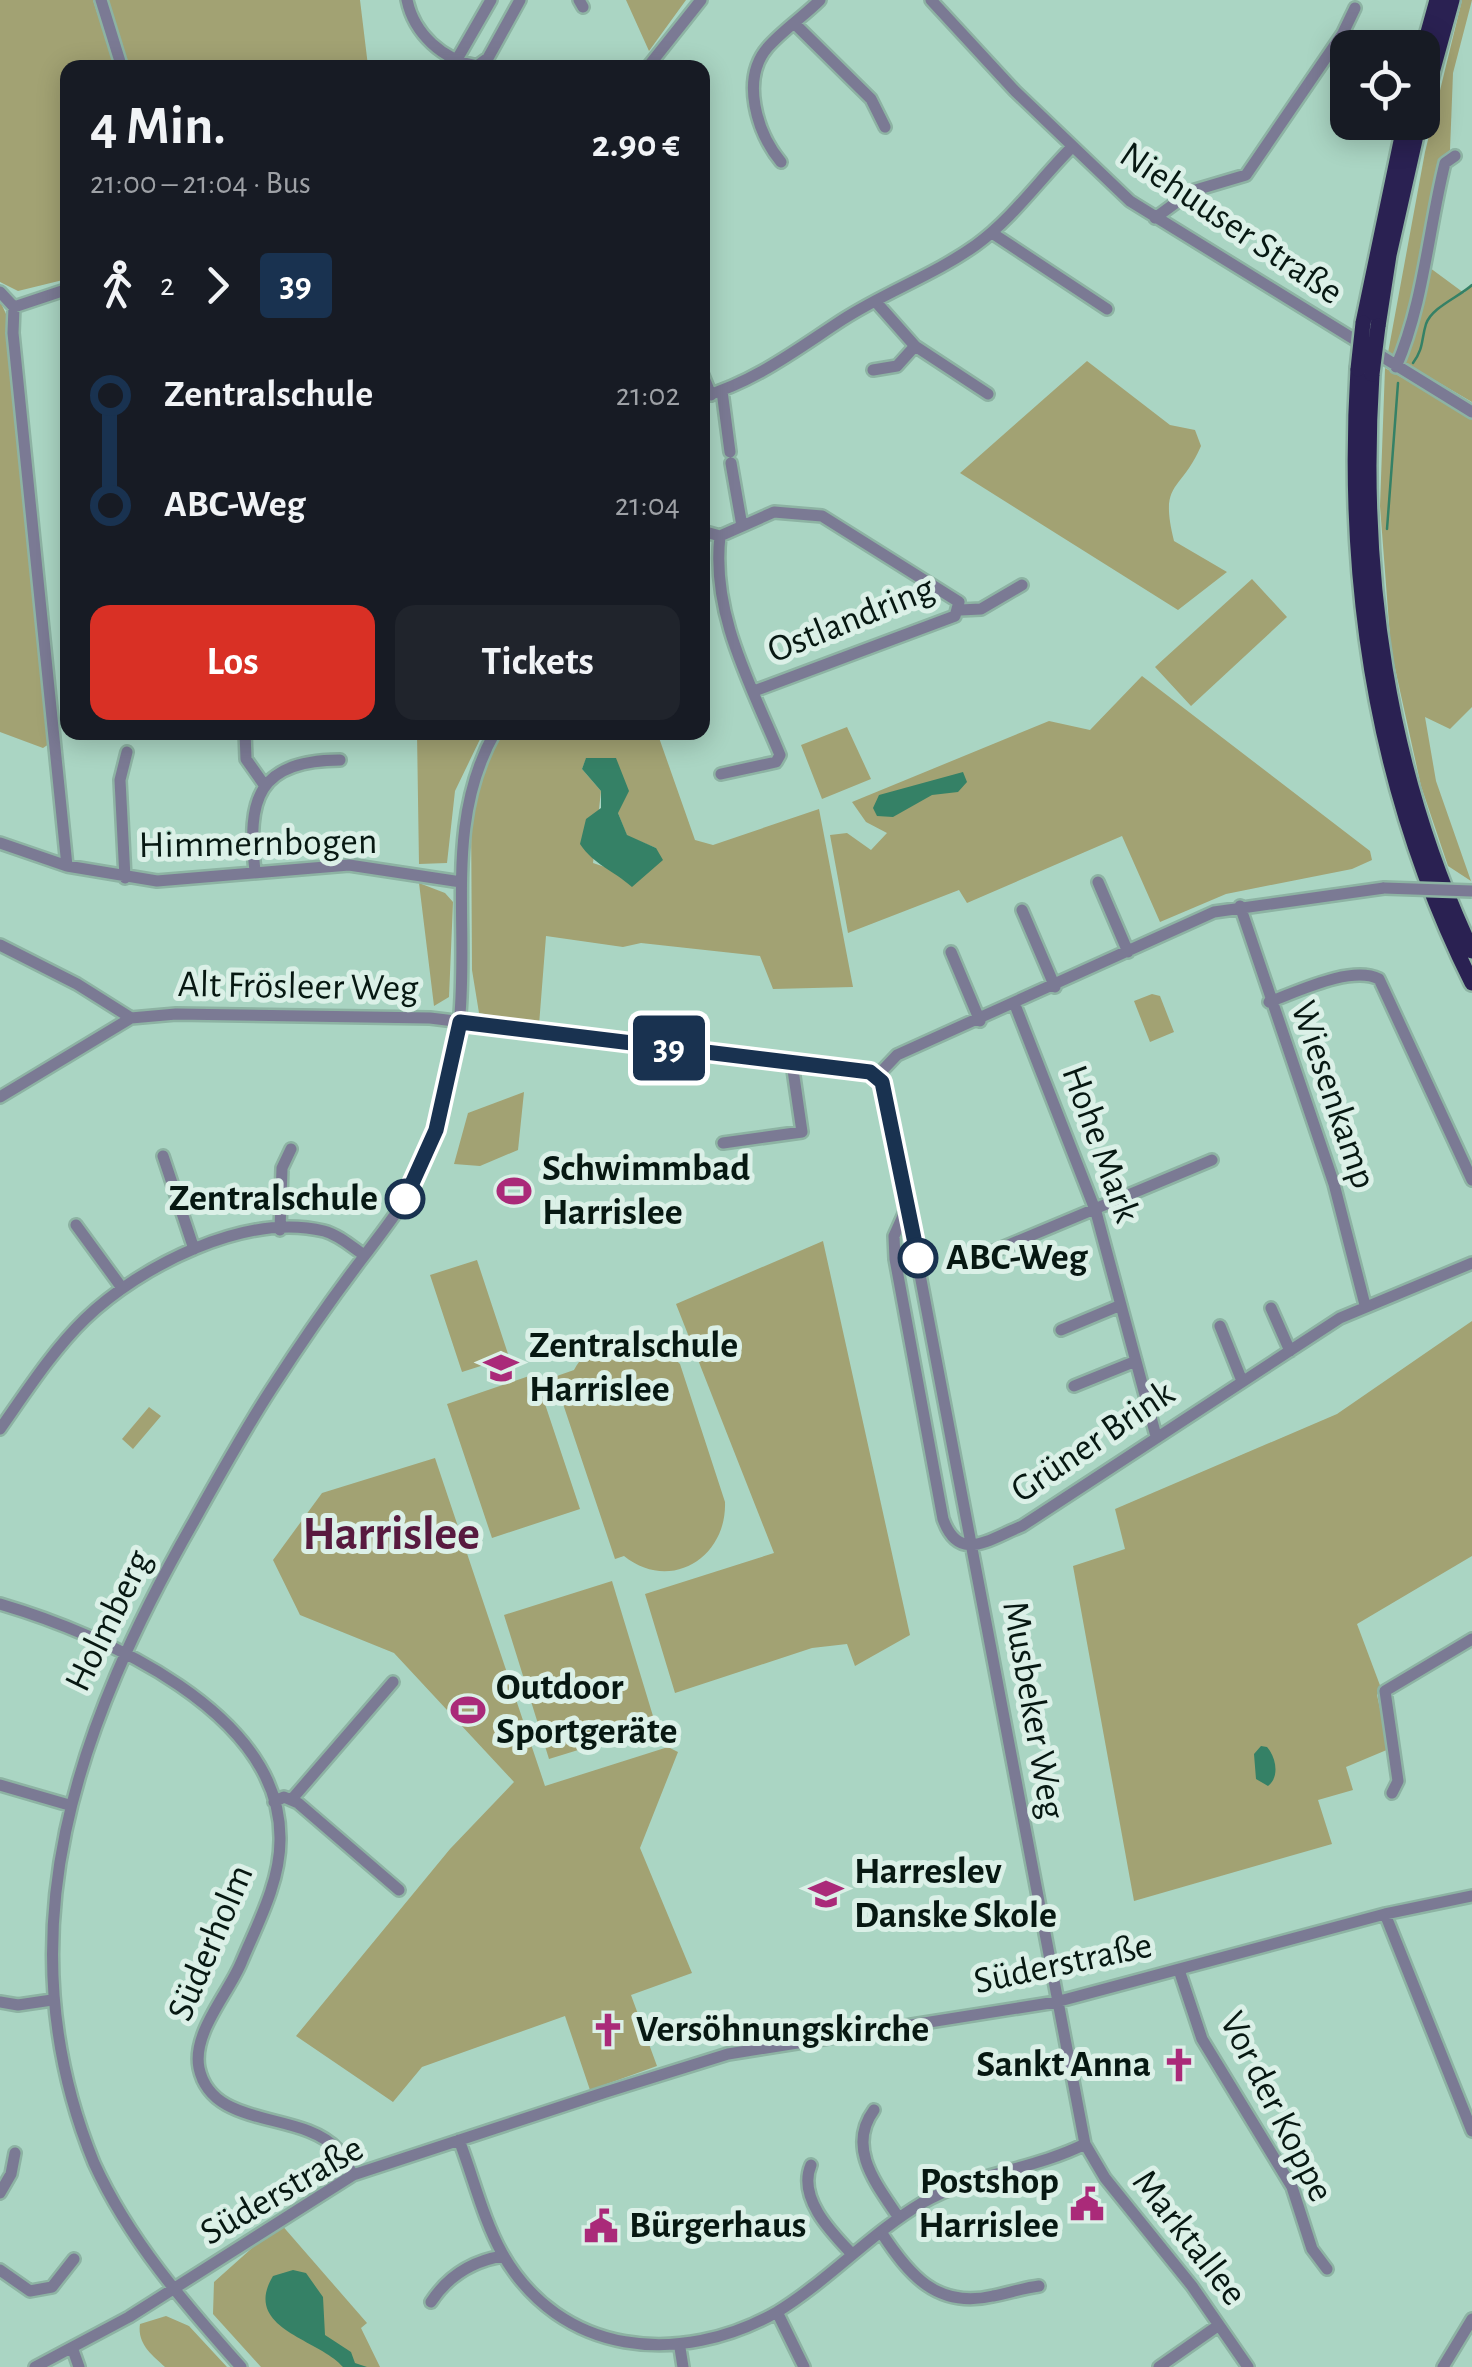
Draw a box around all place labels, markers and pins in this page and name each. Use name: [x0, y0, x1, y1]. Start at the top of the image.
place label: Schwimmbad Harrislee: [542, 1150, 750, 1232]
sports icon: Schwimmbad Harrislee: [495, 1172, 533, 1210]
place label: Zentralschule: [169, 1180, 378, 1218]
marker: Zentralschule: [386, 1180, 424, 1218]
marker: ABC-Weg: [899, 1239, 937, 1277]
place label: ABC-Weg: [946, 1239, 1088, 1277]
place label: Zentralschule Harrislee: [529, 1327, 738, 1409]
school or university icon: Zentralschule Harrislee: [482, 1349, 520, 1387]
place label: Outdoor Sportgeräte: [496, 1669, 677, 1751]
sports icon: Outdoor Sportgeräte: [449, 1691, 487, 1729]
place label: Harreslev Danske Skole: [854, 1853, 1057, 1935]
school or university icon: Harreslev Danske Skole: [807, 1875, 845, 1913]
church icon: Versöhnungskirche: [589, 2011, 627, 2049]
place label: Versöhnungskirche: [636, 2011, 929, 2049]
place label: Sankt Anna: [976, 2046, 1151, 2084]
church icon: Sankt Anna: [1160, 2046, 1198, 2084]
place label: Postshop Harrislee: [918, 2163, 1059, 2245]
public building icon: Postshop Harrislee: [1068, 2185, 1106, 2223]
public building icon: Bürgerhaus: [582, 2207, 620, 2245]
place label: Bürgerhaus: [629, 2207, 806, 2245]

